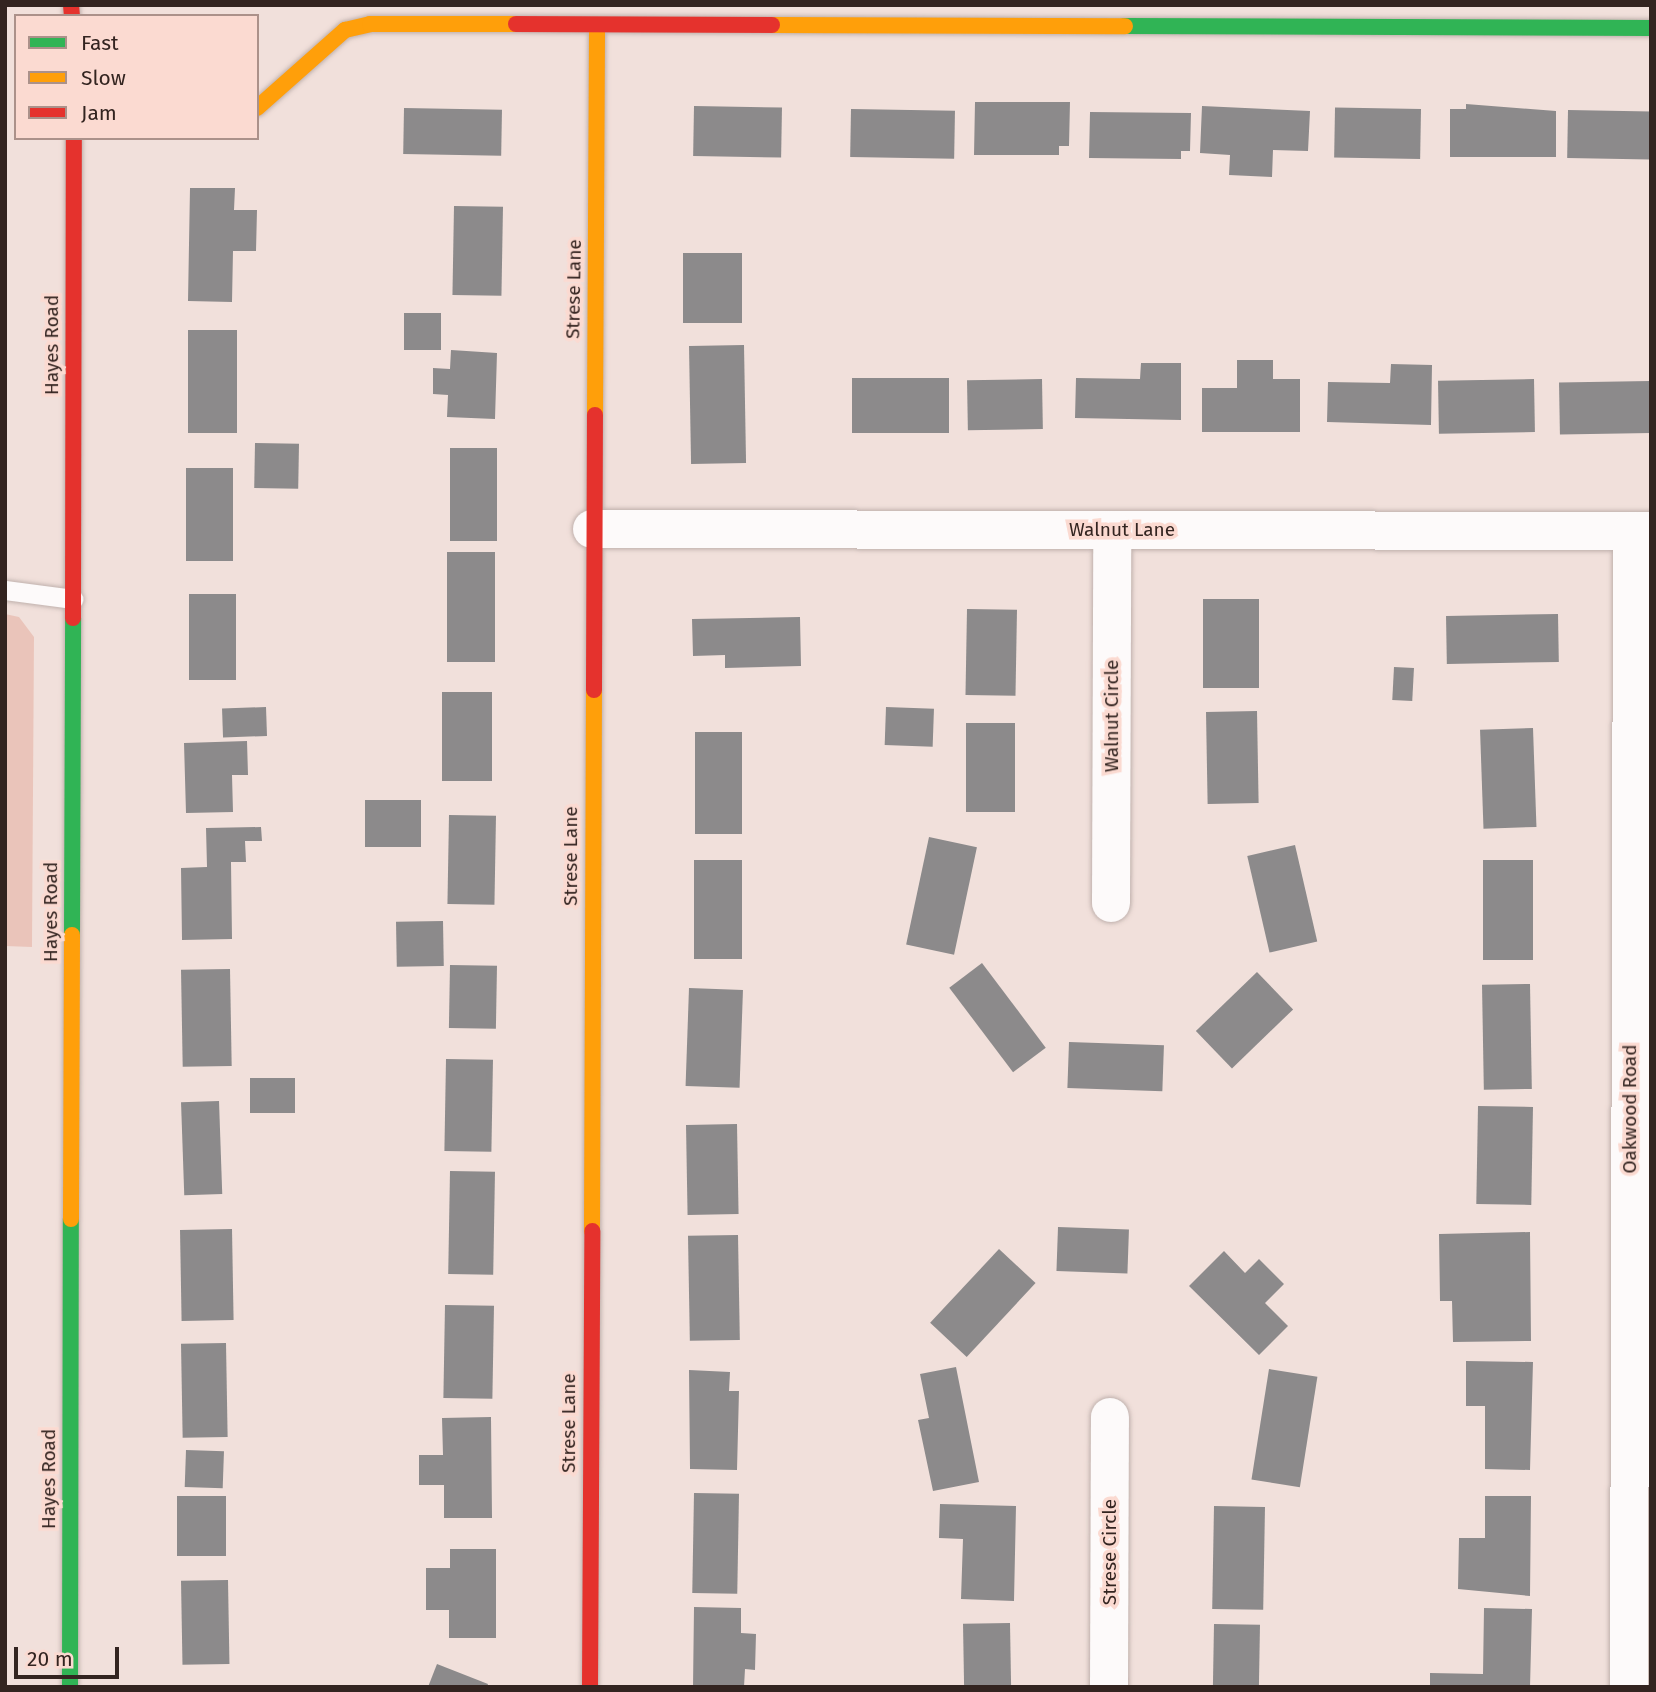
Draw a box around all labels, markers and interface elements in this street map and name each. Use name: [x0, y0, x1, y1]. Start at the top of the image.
legend: [14, 14, 259, 140]
text: Fast: [81, 30, 119, 56]
text: Slow: [81, 65, 126, 91]
text: Jam: [81, 100, 117, 126]
street label: Strese Lane: [562, 239, 586, 339]
street label: Hayes Road: [41, 295, 63, 395]
street label: Walnut Lane: [1069, 519, 1175, 541]
street label: Walnut Circle: [1101, 660, 1123, 772]
street label: Strese Lane: [560, 806, 582, 906]
street label: Hayes Road: [40, 862, 62, 962]
street label: Oakwood Road: [1619, 1044, 1641, 1174]
street label: Strese Lane: [558, 1373, 580, 1473]
street label: Hayes Road: [38, 1429, 60, 1529]
street label: Strese Circle: [1099, 1499, 1121, 1605]
scale bar: [18, 1632, 122, 1676]
text: 20 m: [27, 1646, 73, 1672]

